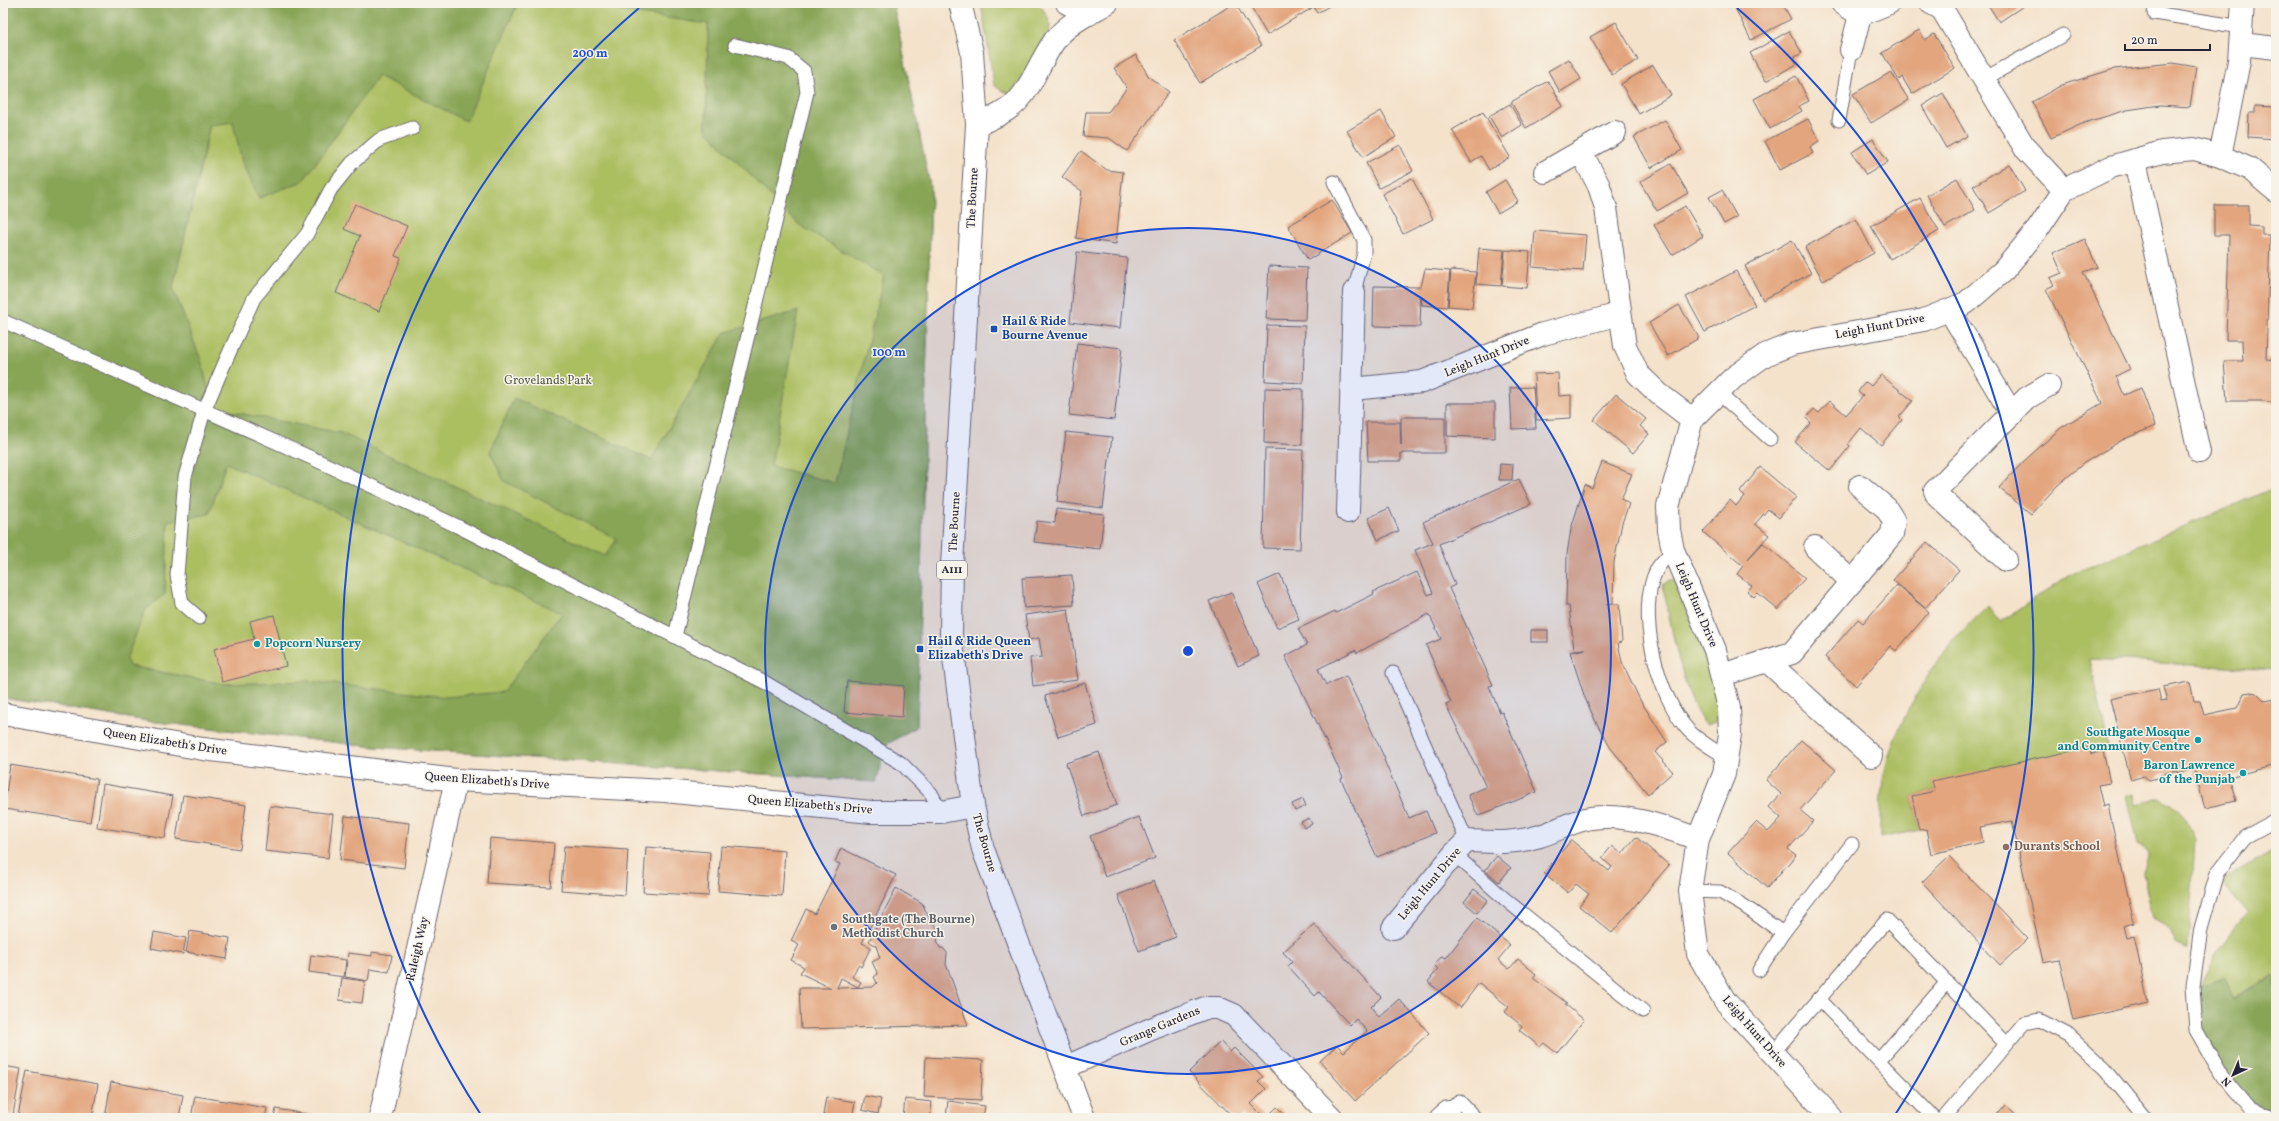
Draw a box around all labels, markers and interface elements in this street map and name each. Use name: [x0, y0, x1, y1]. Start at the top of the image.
scale bar: [2125, 26, 2210, 52]
text: 20 m: [2131, 33, 2158, 49]
text: 200 m: [572, 46, 608, 62]
street label: The Bourne: [963, 167, 983, 229]
street label: Leigh Hunt Drive: [1834, 310, 1926, 343]
place label: Hail & Ride Bourne Avenue: [1002, 314, 1088, 344]
marker: Hail & Ride Bourne Avenue: [989, 324, 999, 334]
street label: Leigh Hunt Drive: [1442, 332, 1532, 381]
text: 100 m: [872, 345, 906, 361]
park label: Grovelands Park: [504, 373, 592, 389]
street label: The Bourne: [945, 491, 965, 553]
street label: Leigh Hunt Drive: [1671, 560, 1721, 650]
road number: A111: [937, 561, 967, 579]
place label: Hail & Ride Queen Elizabeth's Drive: [928, 634, 1031, 664]
place label: Popcorn Nursery: [265, 636, 361, 652]
marker: Popcorn Nursery: [252, 639, 262, 649]
marker: Hail & Ride Queen Elizabeth's Drive: [915, 644, 925, 654]
centre of rings: [1181, 644, 1195, 658]
street label: Queen Elizabeth's Drive: [102, 724, 228, 760]
place label: Southgate Mosque and Community Centre: [2058, 725, 2190, 755]
marker: Southgate Mosque and Community Centre: [2193, 735, 2203, 745]
place label: Baron Lawrence of the Punjab: [2143, 758, 2235, 788]
marker: Baron Lawrence of the Punjab: [2238, 768, 2248, 778]
street label: Queen Elizabeth's Drive: [424, 769, 550, 793]
street label: Queen Elizabeth's Drive: [747, 792, 873, 818]
street label: The Bourne: [968, 812, 1000, 875]
place label: Durants School: [2014, 839, 2100, 855]
marker: Durants School: [2001, 842, 2011, 852]
street label: Leigh Hunt Drive: [1395, 844, 1465, 924]
place label: Southgate (The Bourne) Methodist Church: [842, 912, 975, 942]
street label: Raleigh Way: [403, 915, 433, 983]
marker: Southgate (The Bourne) Methodist Church: [829, 922, 839, 932]
street label: Leigh Hunt Drive: [1718, 993, 1790, 1072]
street label: Grange Gardens: [1117, 1003, 1203, 1051]
north arrow: [2213, 1055, 2253, 1095]
text: N: [2219, 1073, 2235, 1089]

